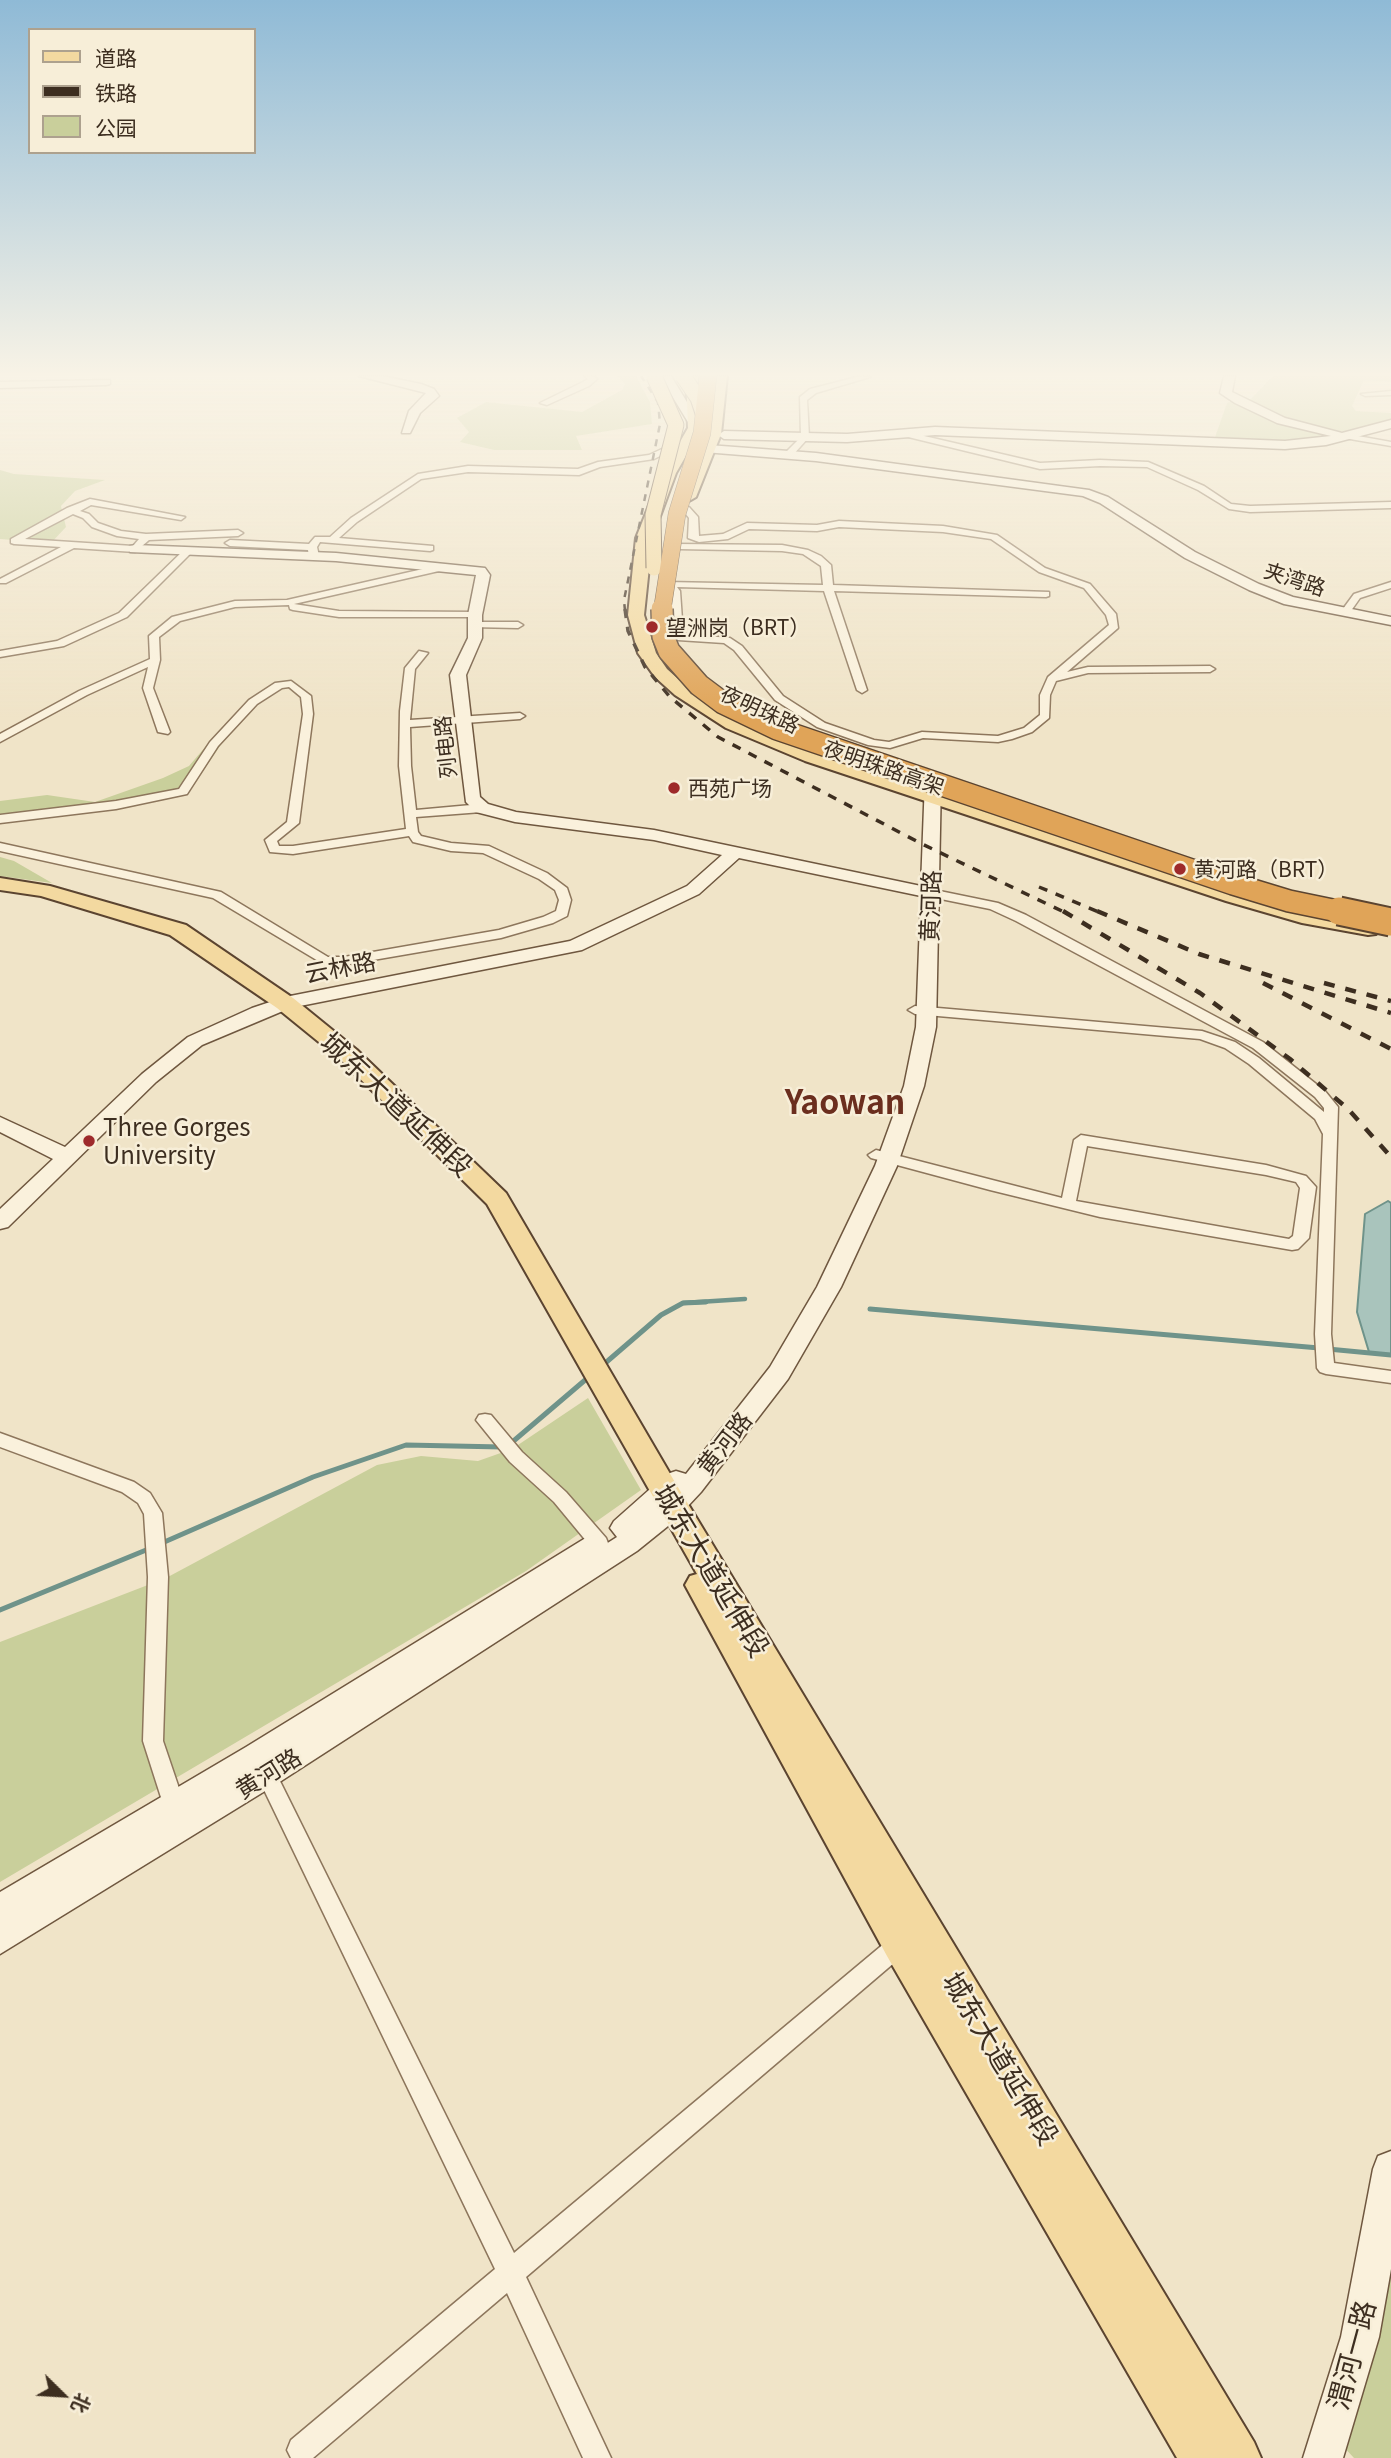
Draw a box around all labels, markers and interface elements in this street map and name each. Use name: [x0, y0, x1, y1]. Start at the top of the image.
legend: [28, 28, 256, 154]
text: 道路: [95, 42, 137, 72]
text: 铁路: [95, 77, 137, 107]
text: 公园: [95, 112, 137, 142]
street label: 夹湾路: [1261, 557, 1329, 601]
place label: 望洲岗（BRT）: [666, 614, 810, 640]
marker: 望洲岗（BRT）: [644, 619, 660, 635]
street label: 夜明珠路: [717, 680, 803, 738]
street label: 列电路: [429, 714, 461, 780]
street label: 夜明珠路高架: [820, 735, 948, 799]
place label: 西苑广场: [688, 775, 772, 801]
marker: 西苑广场: [666, 780, 682, 796]
place label: 黄河路（BRT）: [1194, 856, 1338, 882]
marker: 黄河路（BRT）: [1172, 861, 1188, 877]
street label: 黄河路: [914, 870, 946, 942]
street label: 云林路: [302, 946, 378, 988]
street label: 城东大道延伸段: [314, 1025, 480, 1183]
district label: Yaowan: [785, 1083, 905, 1121]
place label: Three Gorges University: [103, 1113, 251, 1169]
marker: Three Gorges University: [81, 1133, 97, 1149]
street label: 黄河路: [690, 1406, 758, 1480]
street label: 城东大道延伸段: [647, 1477, 777, 1663]
street label: 黄河路: [230, 1742, 306, 1804]
street label: 城东大道延伸段: [936, 1965, 1066, 2151]
street label: 渭河一路: [1320, 2297, 1382, 2413]
north arrow: [28, 2360, 98, 2430]
text: 北: [66, 2390, 99, 2418]

